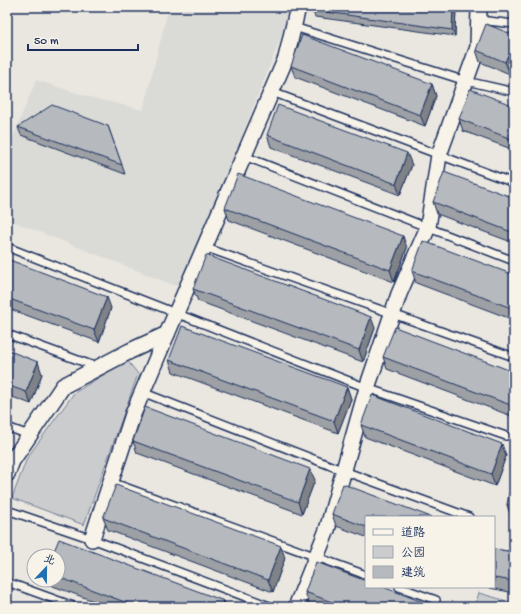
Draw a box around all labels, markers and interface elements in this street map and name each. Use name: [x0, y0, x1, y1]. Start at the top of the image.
scale bar: [28, 26, 138, 52]
text: 50 m: [34, 35, 59, 49]
legend: [365, 516, 495, 588]
text: 道路: [401, 526, 425, 541]
text: 公园: [401, 546, 425, 561]
north arrow: [26, 548, 66, 588]
text: 北: [42, 553, 56, 568]
text: 建筑: [401, 566, 425, 581]

